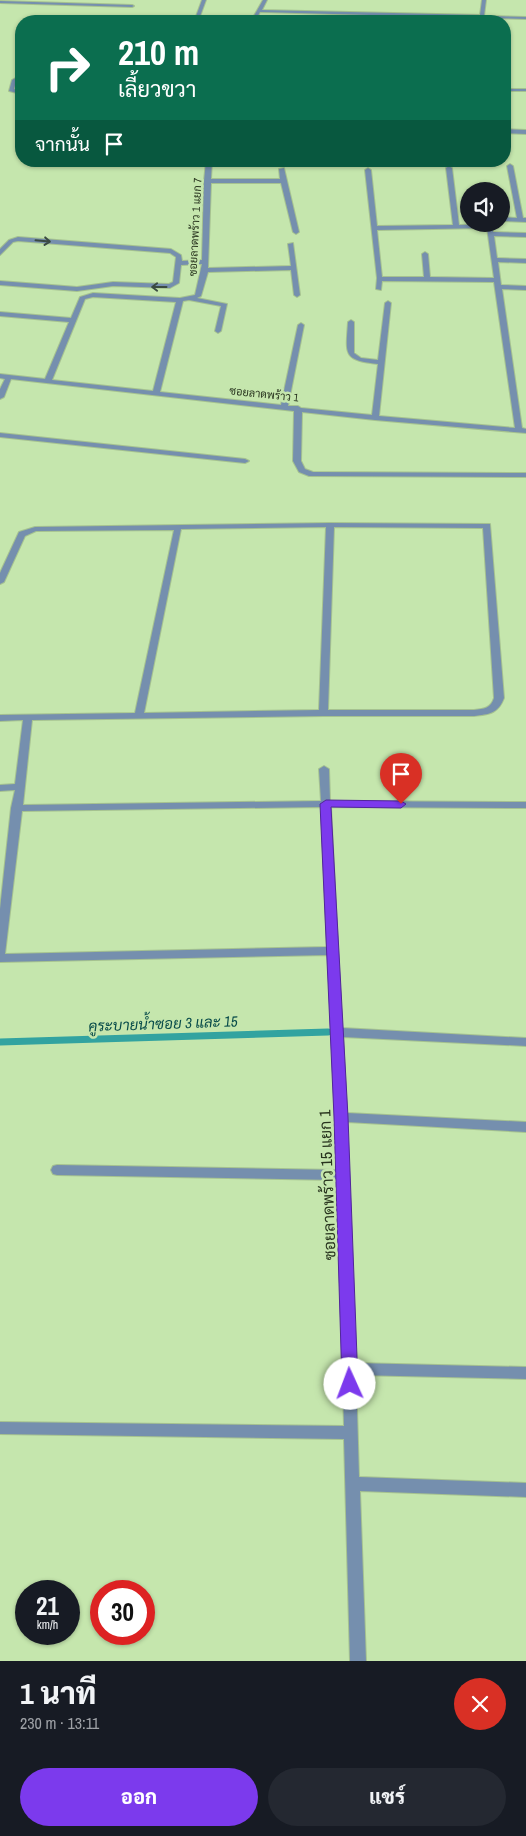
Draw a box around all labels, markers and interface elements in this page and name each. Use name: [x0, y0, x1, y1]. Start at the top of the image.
text: 210 m: [118, 29, 199, 76]
icon: right: [35, 35, 100, 100]
text: เลี้ยวขวา: [118, 74, 196, 104]
icon: arrive: [100, 130, 128, 158]
text: จากนั้น: [35, 131, 90, 157]
street label: ซอยลาดพร้าว 1 แยก 7: [185, 177, 205, 277]
map controls: [460, 182, 510, 232]
button: sound: [460, 182, 510, 232]
one-way arrow: [34, 236, 50, 245]
one-way arrow: [151, 282, 168, 292]
street label: ซอยลาดพร้าว 1: [229, 383, 299, 405]
pin: [380, 753, 422, 804]
icon: arrive: [387, 760, 415, 788]
water label: คูระบายน้ำซอย 3 และ 15: [88, 1008, 238, 1037]
street label: ซอยลาดพร้าว 15 แยก 1: [313, 1109, 341, 1261]
position arrow: [323, 1357, 375, 1409]
speed limit sign: 30: [90, 1580, 155, 1645]
text: 21: [36, 1589, 59, 1623]
text: km/h: [37, 1617, 58, 1633]
text: 1 นาที: [20, 1673, 96, 1713]
button: close: [454, 1678, 506, 1730]
text: 230 m · 13:11: [20, 1712, 99, 1734]
button: ออก: [20, 1768, 258, 1826]
button: แชร์: [268, 1768, 506, 1826]

